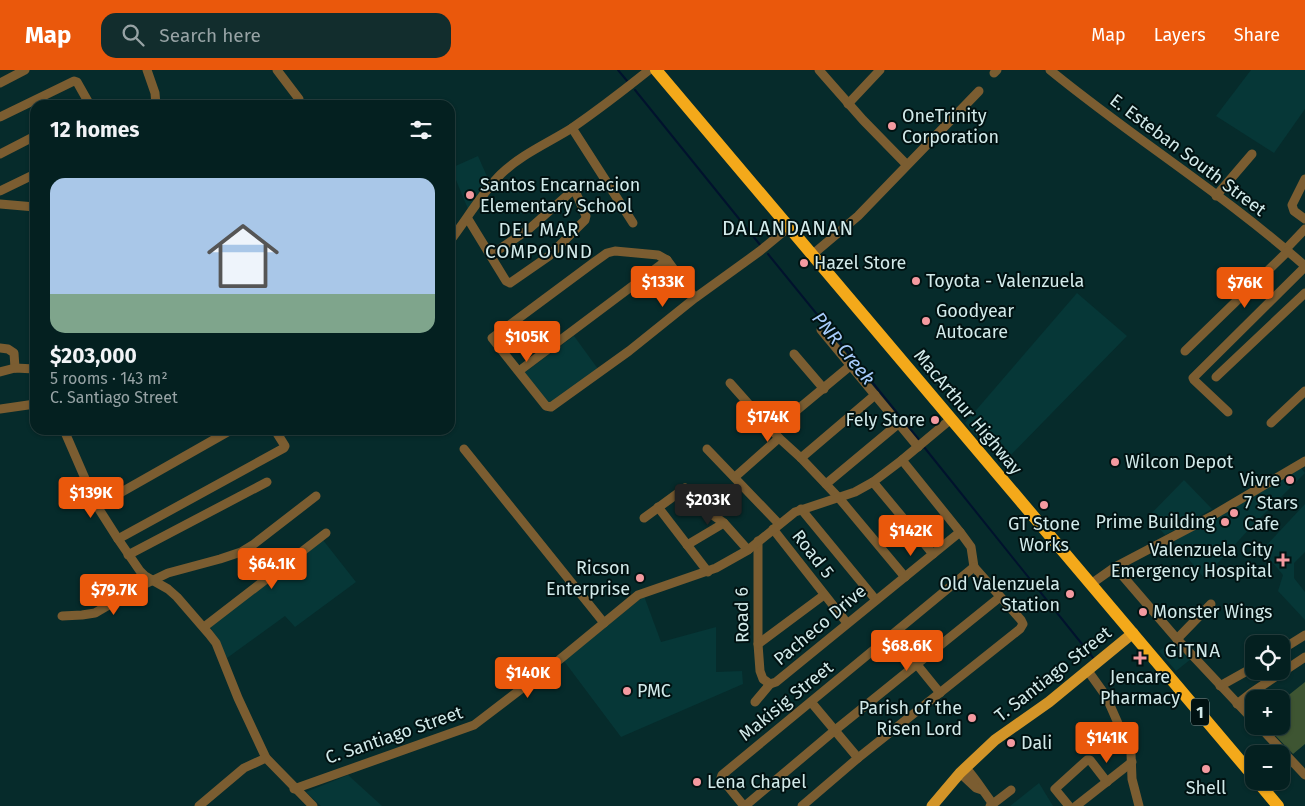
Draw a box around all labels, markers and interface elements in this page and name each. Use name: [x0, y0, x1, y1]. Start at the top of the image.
search box: [101, 13, 451, 58]
text: Map: [25, 21, 71, 49]
icon: search: [119, 21, 147, 49]
text: Search here: [159, 24, 261, 47]
text: Map: [1091, 24, 1126, 46]
text: Layers: [1154, 24, 1206, 46]
text: Share: [1234, 24, 1280, 46]
street label: E. Esteban South Street: [1106, 89, 1271, 221]
place label: OneTrinity Corporation: [902, 105, 999, 148]
icon: filters: [407, 116, 435, 144]
text: 12 homes: [50, 117, 139, 143]
marker: OneTrinity Corporation: [886, 120, 898, 132]
place label: Santos Encarnacion Elementary School: [480, 174, 640, 217]
marker: Santos Encarnacion Elementary School: [464, 189, 476, 201]
icon: home: [198, 211, 288, 301]
district label: DALANDANAN: [722, 216, 854, 240]
district label: DEL MAR COMPOUND: [485, 218, 593, 263]
place label: Hazel Store: [814, 252, 906, 274]
marker: Hazel Store: [798, 257, 810, 269]
pin: $133K: [628, 266, 698, 308]
pin: $76K: [1215, 266, 1275, 309]
place label: Toyota - Valenzuela: [926, 270, 1084, 292]
text: $133K: [642, 272, 684, 291]
text: $76K: [1228, 273, 1262, 292]
marker: Toyota - Valenzuela: [910, 275, 922, 287]
place label: Goodyear Autocare: [936, 300, 1014, 343]
water label: PNR Creek: [807, 307, 880, 389]
marker: Goodyear Autocare: [920, 315, 932, 327]
pin: $105K: [492, 320, 562, 363]
text: $105K: [505, 327, 549, 346]
text: $203,000: [50, 343, 137, 369]
street label: MacArthur Highway: [909, 345, 1027, 479]
text: 5 rooms · 143 m²: [50, 369, 168, 388]
text: C. Santiago Street: [50, 388, 178, 407]
pin: $174K: [733, 400, 803, 443]
text: $174K: [747, 407, 789, 426]
place label: Fely Store: [845, 409, 925, 431]
marker: Fely Store: [929, 414, 941, 426]
place label: Wilcon Depot: [1125, 451, 1234, 473]
marker: Wilcon Depot: [1109, 456, 1121, 468]
place label: Vivre: [1240, 469, 1280, 491]
marker: Vivre: [1284, 474, 1296, 486]
pin: $139K: [56, 476, 126, 519]
text: $139K: [70, 483, 112, 502]
pin: $203K: [673, 484, 743, 526]
text: $203K: [686, 490, 730, 509]
place label: 7 Stars Cafe: [1244, 492, 1298, 535]
marker: GT Stone Works: [1038, 499, 1050, 511]
marker: 7 Stars Cafe: [1228, 507, 1240, 519]
place label: Prime Building: [1095, 511, 1216, 533]
place label: GT Stone Works: [1008, 513, 1080, 556]
pin: $142K: [876, 514, 946, 557]
marker: Prime Building: [1219, 516, 1231, 528]
text: $142K: [890, 521, 932, 540]
street label: Road 5: [787, 525, 839, 583]
place label: Valenzuela City Emergency Hospital: [1111, 539, 1272, 582]
pin: $64.1K: [231, 548, 313, 590]
marker: Valenzuela City Emergency Hospital: [1276, 553, 1290, 567]
text: $64.1K: [249, 554, 295, 573]
place label: Ricson Enterprise: [546, 557, 630, 600]
marker: Ricson Enterprise: [634, 572, 646, 584]
place label: Old Valenzuela Station: [939, 573, 1060, 616]
pin: $79.7K: [73, 574, 155, 616]
text: $79.7K: [91, 580, 137, 599]
street label: Pacheco Drive: [769, 580, 871, 670]
street label: Road 6: [731, 587, 753, 643]
marker: Old Valenzuela Station: [1064, 588, 1076, 600]
place label: Monster Wings: [1153, 601, 1272, 623]
marker: Monster Wings: [1137, 606, 1149, 618]
street label: T. Santiago Street: [990, 621, 1116, 726]
pin: $68.6K: [866, 630, 948, 672]
map controls: [1245, 635, 1290, 790]
button: locate: [1245, 635, 1290, 680]
text: $68.6K: [882, 636, 932, 655]
district label: GITNA: [1165, 639, 1221, 662]
marker: Jencare Pharmacy: [1134, 652, 1146, 664]
pin: $140K: [493, 656, 563, 699]
street label: Makisig Street: [735, 656, 838, 746]
text: $140K: [506, 663, 550, 682]
place label: Jencare Pharmacy: [1100, 666, 1180, 709]
place label: PMC: [637, 680, 671, 702]
marker: PMC: [621, 685, 633, 697]
button: +: [1245, 690, 1290, 735]
place label: Parish of the Risen Lord: [859, 697, 962, 740]
road number: 1: [1191, 698, 1209, 726]
street label: C. Santiago Street: [322, 701, 466, 769]
marker: Parish of the Risen Lord: [966, 712, 978, 724]
pin: $141K: [1072, 722, 1142, 764]
text: $141K: [1086, 728, 1128, 747]
place label: Dali: [1021, 732, 1052, 754]
marker: Dali: [1005, 737, 1017, 749]
button: −: [1245, 745, 1290, 790]
marker: Shell: [1200, 763, 1212, 775]
place label: Lena Chapel: [707, 771, 806, 793]
marker: Lena Chapel: [691, 776, 703, 788]
place label: Shell: [1186, 777, 1226, 799]

